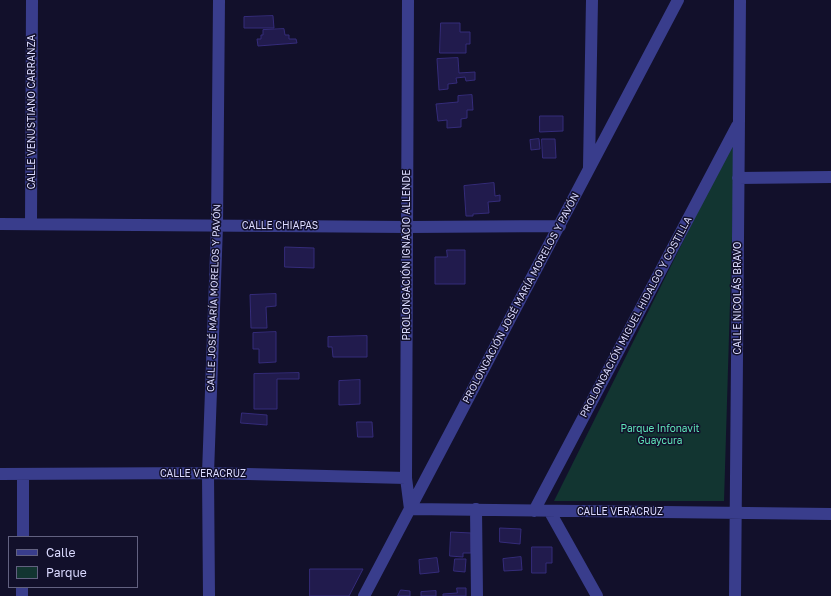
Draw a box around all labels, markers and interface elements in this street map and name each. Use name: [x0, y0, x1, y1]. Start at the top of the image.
street label: CALLE VENUSTIANO CARRANZA: [26, 35, 38, 189]
street label: PROLONGACIÓN IGNACIO ALLENDE: [401, 170, 413, 340]
street label: PROLONGACIÓN JOSÉ MARÍA MORELOS Y PAVÓN: [460, 191, 582, 405]
street label: CALLE JOSÉ MARÍA MORELOS Y PAVÓN: [205, 204, 223, 392]
street label: PROLONGACIÓN MIGUEL HIDALGO Y COSTILLA: [578, 214, 694, 420]
street label: CALLE CHIAPAS: [242, 220, 318, 232]
street label: CALLE NICOLÁS BRAVO: [732, 242, 744, 354]
park label: Parque Infonavit Guaycura: [620, 423, 700, 446]
street label: CALLE VERACRUZ: [160, 468, 246, 480]
street label: CALLE VERACRUZ: [577, 506, 663, 518]
legend: [8, 536, 138, 588]
text: Calle: [46, 545, 75, 560]
text: Parque: [46, 565, 87, 580]

